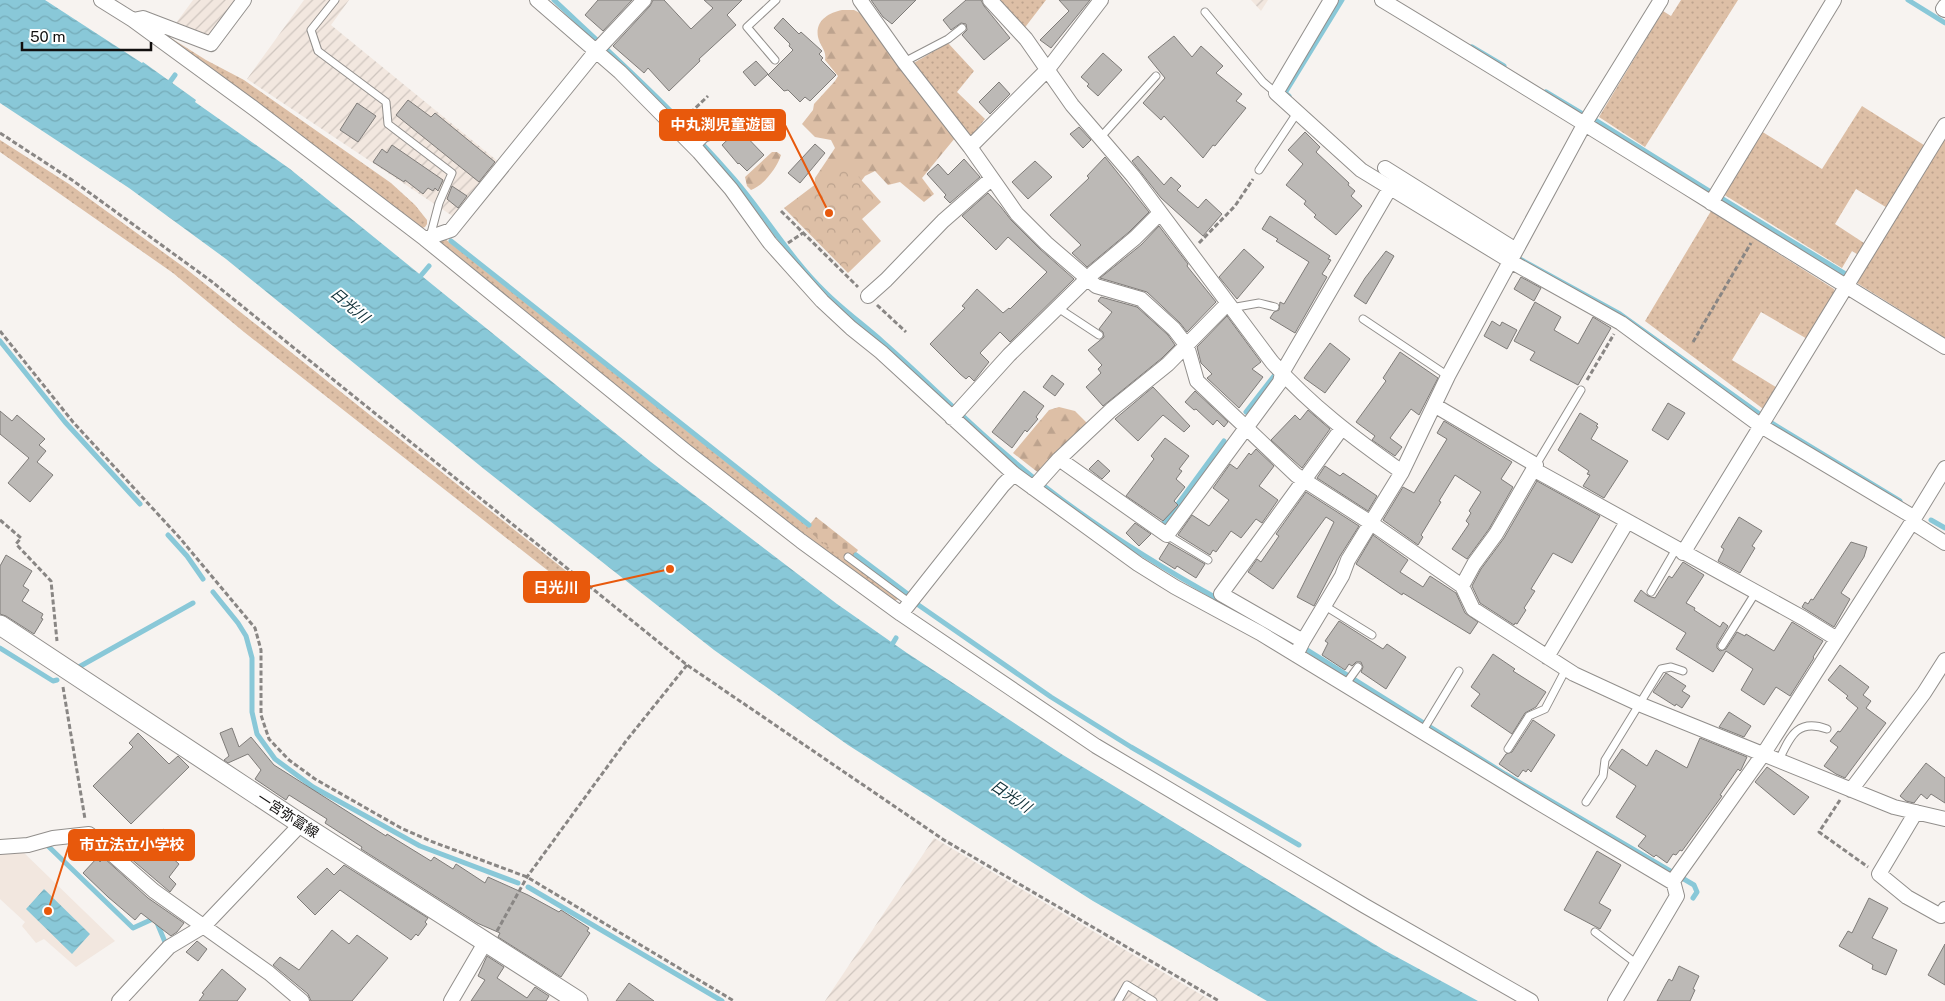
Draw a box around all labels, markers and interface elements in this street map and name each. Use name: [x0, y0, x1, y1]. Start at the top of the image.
scale bar: [22, 20, 151, 52]
text: 50 m: [30, 28, 65, 45]
callout: 中丸渕児童遊園: [660, 110, 785, 140]
text: 中丸渕児童遊園: [670, 116, 776, 133]
water label: 日光川: [327, 284, 374, 327]
callout: 日光川: [524, 572, 589, 602]
text: 日光川: [533, 579, 579, 596]
water label: 日光川: [988, 776, 1036, 817]
street label: 一宮弥富線: [254, 789, 322, 841]
callout: 市立法立小学校: [69, 830, 194, 860]
text: 市立法立小学校: [79, 836, 185, 853]

